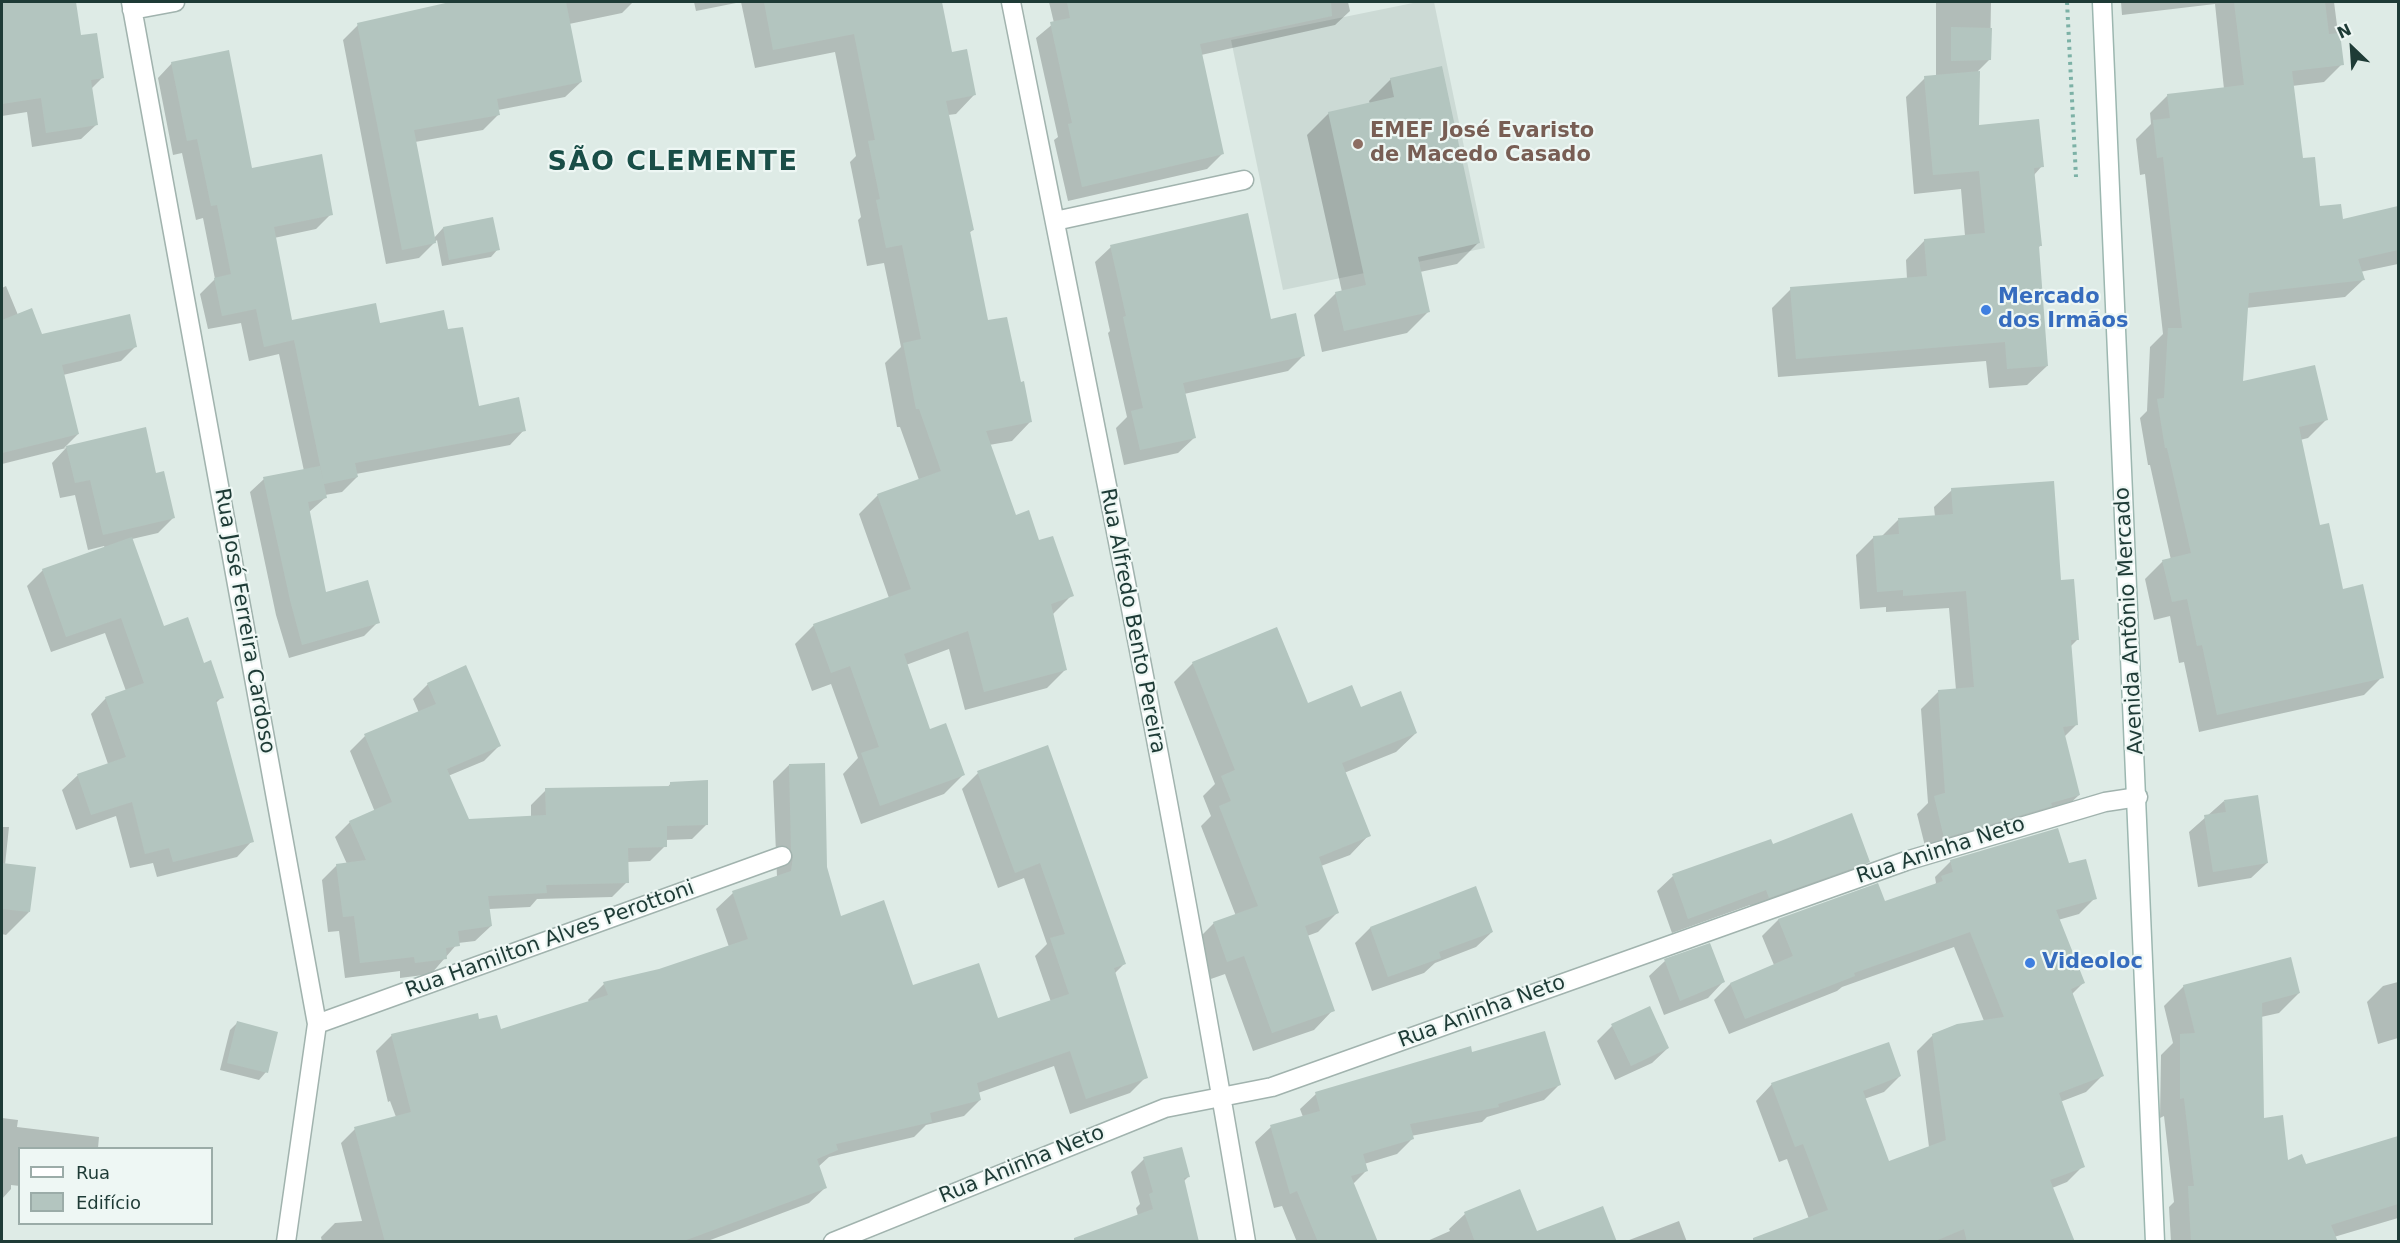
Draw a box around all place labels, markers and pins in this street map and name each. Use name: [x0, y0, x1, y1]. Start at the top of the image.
place label: EMEF José Evaristo de Macedo Casado: [1370, 119, 1594, 169]
marker: EMEF José Evaristo de Macedo Casado: [1351, 137, 1365, 151]
place label: Mercado dos Irmãos: [1998, 285, 2128, 335]
marker: Mercado dos Irmãos: [1979, 303, 1993, 317]
place label: Videoloc: [2042, 950, 2143, 976]
marker: Videoloc: [2023, 956, 2037, 970]

